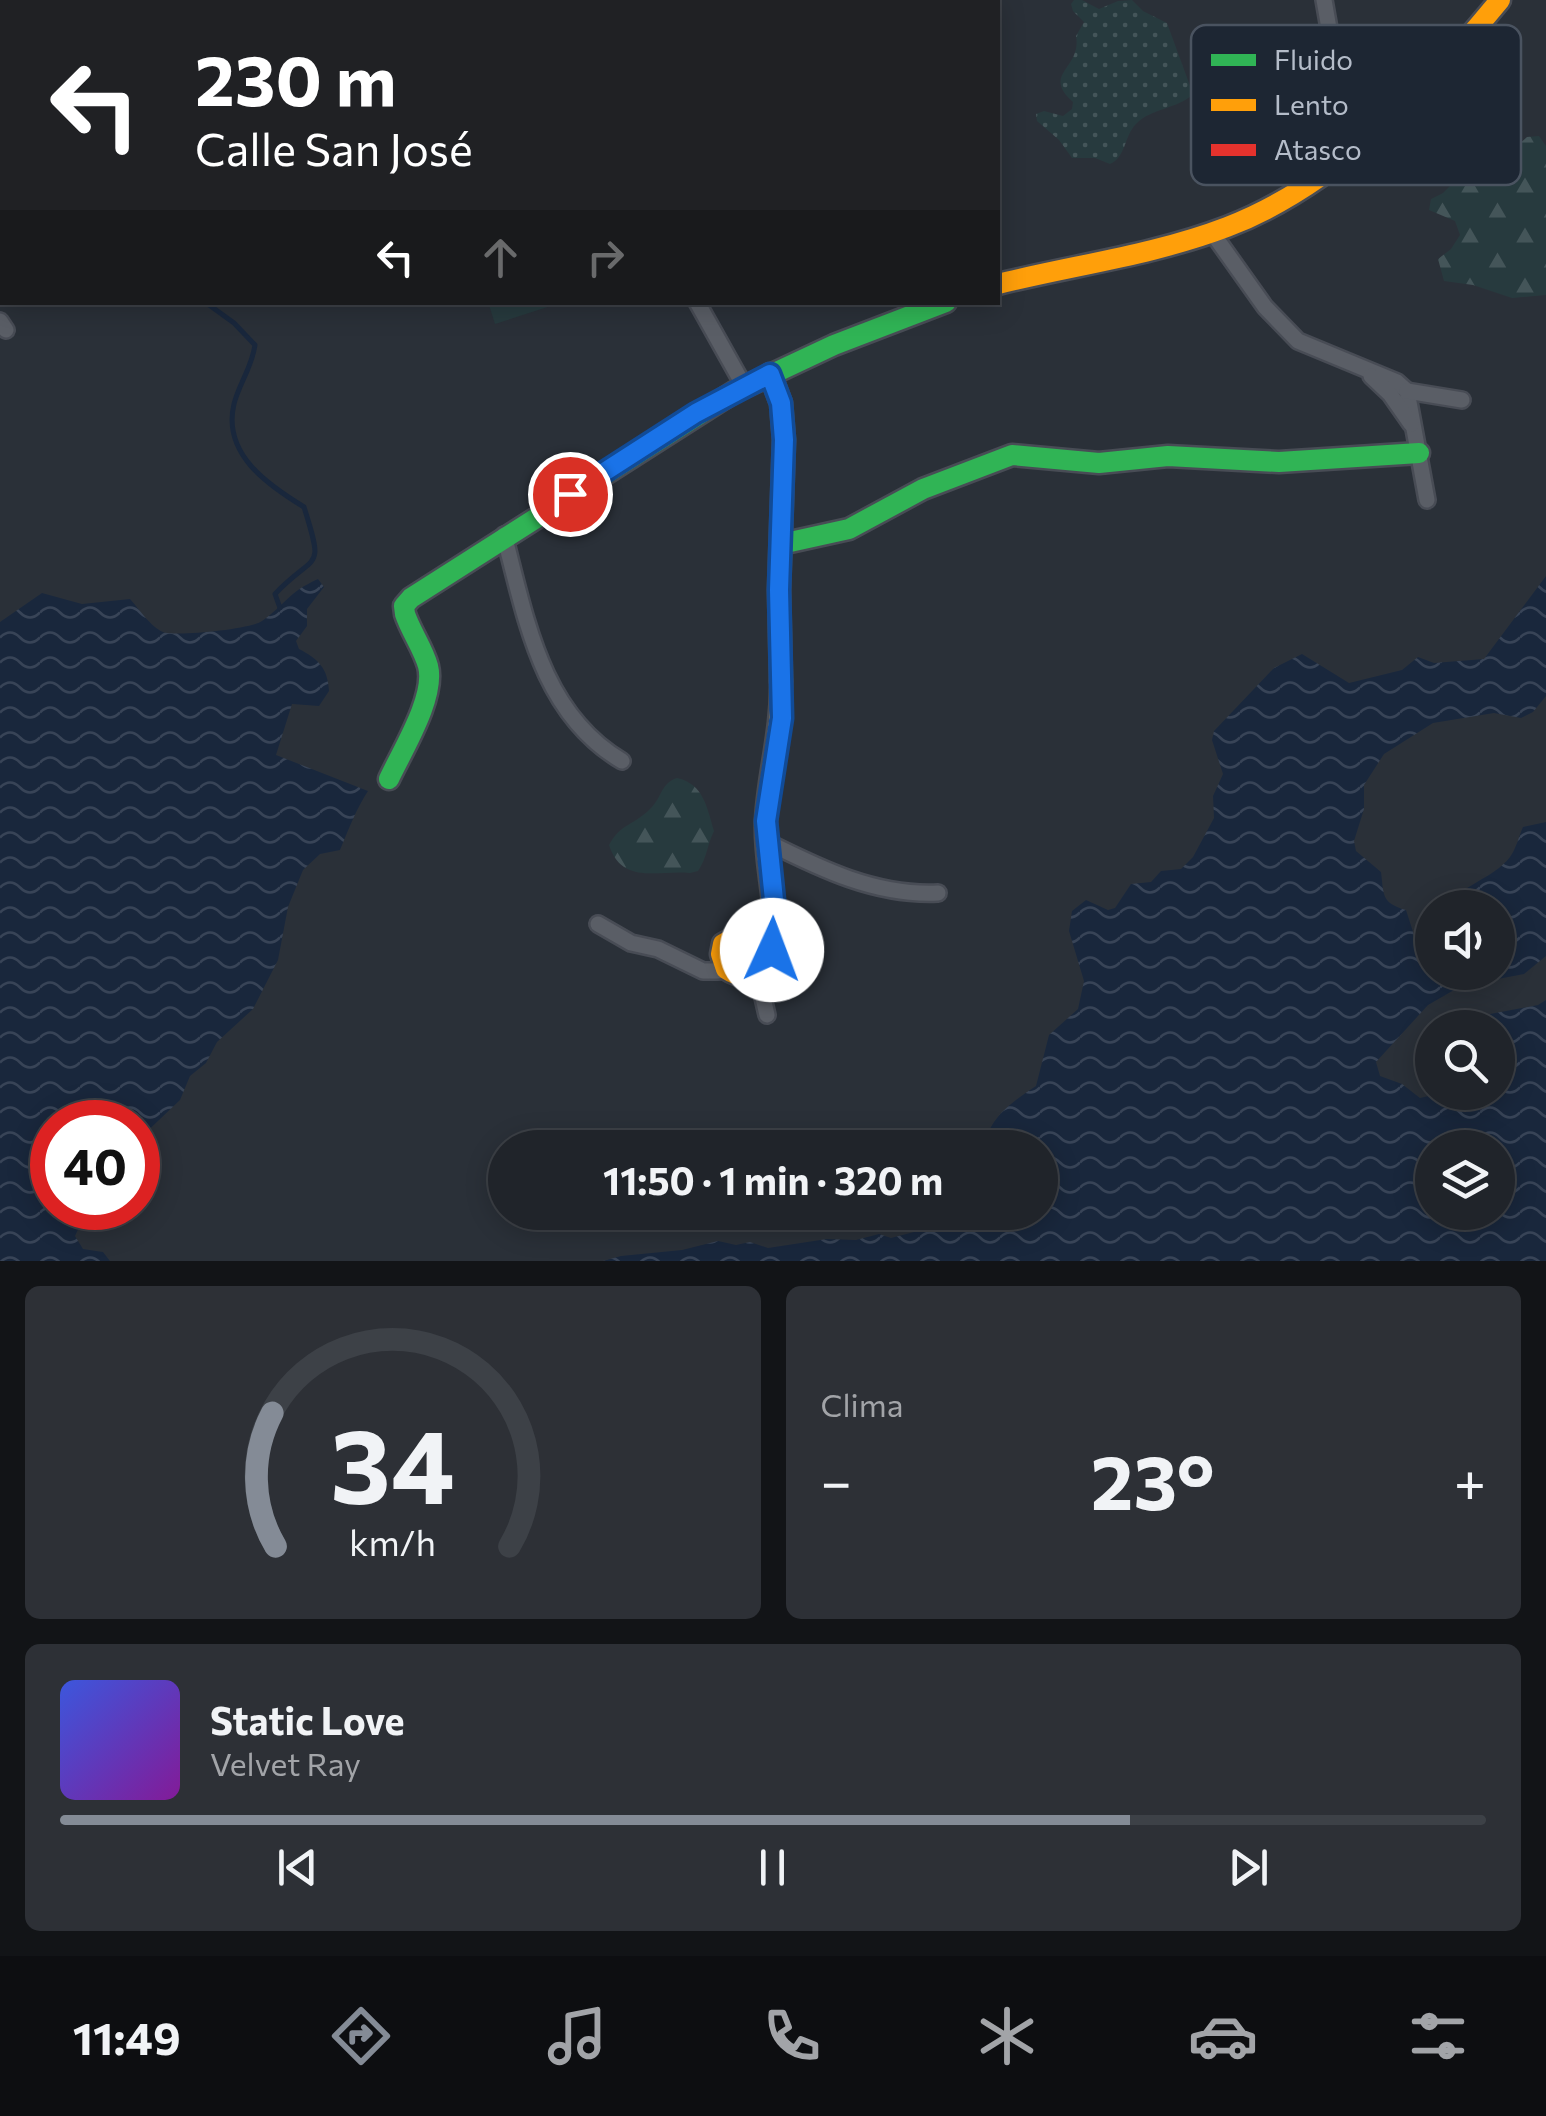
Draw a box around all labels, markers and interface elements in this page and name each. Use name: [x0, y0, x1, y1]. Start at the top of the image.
legend: [1191, 25, 1521, 185]
text: 230 m: [195, 35, 397, 120]
icon: left: [30, 40, 160, 170]
text: Fluido: [1274, 42, 1353, 76]
text: Lento: [1274, 87, 1349, 121]
text: Calle San José: [195, 120, 473, 175]
text: Atasco: [1274, 132, 1362, 166]
icon: left: [368, 230, 423, 285]
icon: ahead: [473, 230, 528, 285]
icon: right: [578, 230, 633, 285]
pin: [528, 452, 613, 537]
icon: arrive: [543, 467, 598, 522]
map controls: [1415, 890, 1515, 1230]
button: sound: [1415, 890, 1515, 990]
position arrow: [720, 898, 824, 1002]
button: search: [1415, 1010, 1515, 1110]
speed limit sign: 40: [30, 1100, 160, 1230]
button: layers: [1415, 1130, 1515, 1230]
text: 11:50 · 1 min · 320 m: [603, 1156, 943, 1203]
text: Clima: [821, 1384, 903, 1424]
text: 34: [331, 1398, 455, 1525]
text: 23°: [1091, 1434, 1215, 1525]
text: −: [821, 1446, 852, 1513]
text: +: [1454, 1446, 1486, 1513]
text: km/h: [349, 1520, 436, 1563]
text: Static Love: [210, 1696, 405, 1743]
text: Velvet Ray: [210, 1743, 361, 1783]
icon: previous: [270, 1840, 325, 1895]
icon: pause: [745, 1840, 800, 1895]
icon: next: [1221, 1840, 1276, 1895]
icon: directions: [326, 2001, 396, 2071]
icon: music: [542, 2001, 612, 2071]
icon: phone: [757, 2001, 827, 2071]
icon: climate: [972, 2001, 1042, 2071]
icon: car: [1188, 2001, 1258, 2071]
icon: filters: [1403, 2001, 1473, 2071]
text: 11:49: [73, 2009, 181, 2064]

